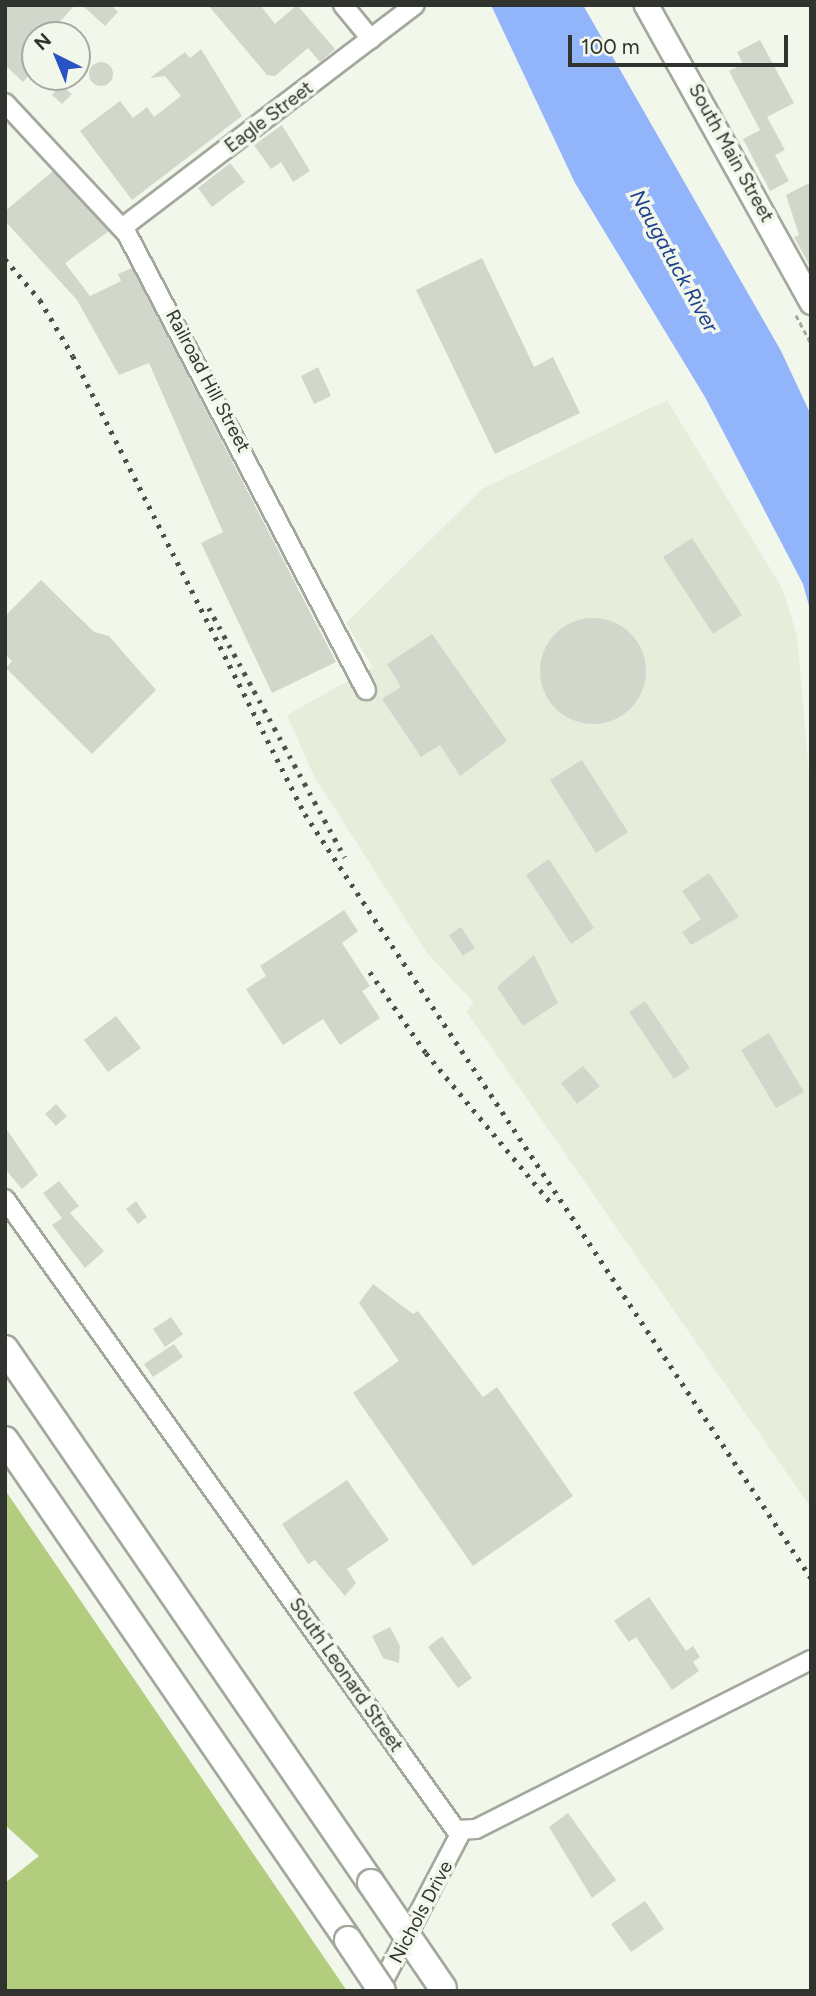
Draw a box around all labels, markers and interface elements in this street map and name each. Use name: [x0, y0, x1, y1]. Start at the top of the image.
north arrow: [21, 21, 91, 91]
scale bar: [571, 21, 792, 65]
text: N: [29, 28, 56, 55]
text: 100 m: [581, 34, 640, 59]
street label: Eagle Street: [220, 76, 318, 158]
street label: South Main Street: [684, 80, 778, 226]
water label: Naugatuck River: [624, 185, 724, 337]
street label: Railroad Hill Street: [161, 306, 255, 456]
street label: South Leonard Street: [284, 1594, 408, 1756]
street label: Nichols Drive: [384, 1857, 458, 1967]

